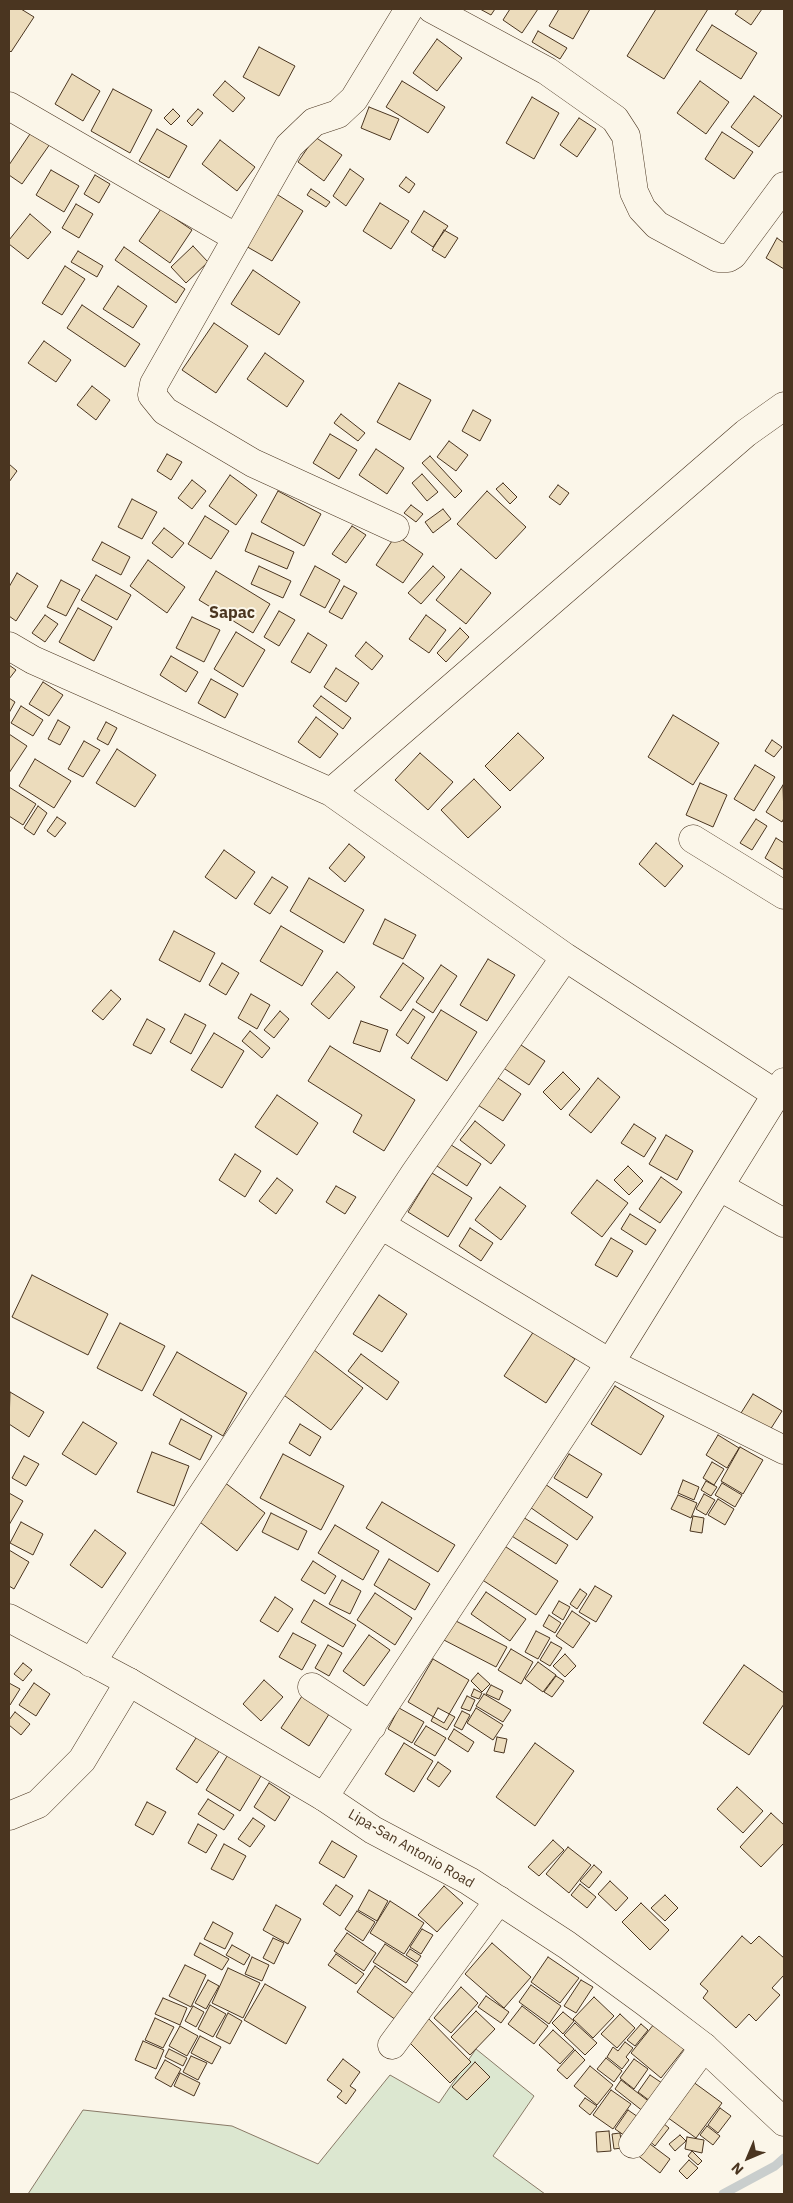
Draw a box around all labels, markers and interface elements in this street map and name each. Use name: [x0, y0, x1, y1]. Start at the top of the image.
district label: Sapac: [209, 603, 255, 623]
street label: Lipa-San Antonio Road: [345, 1806, 477, 1892]
north arrow: [723, 2133, 773, 2183]
text: N: [727, 2159, 747, 2179]

